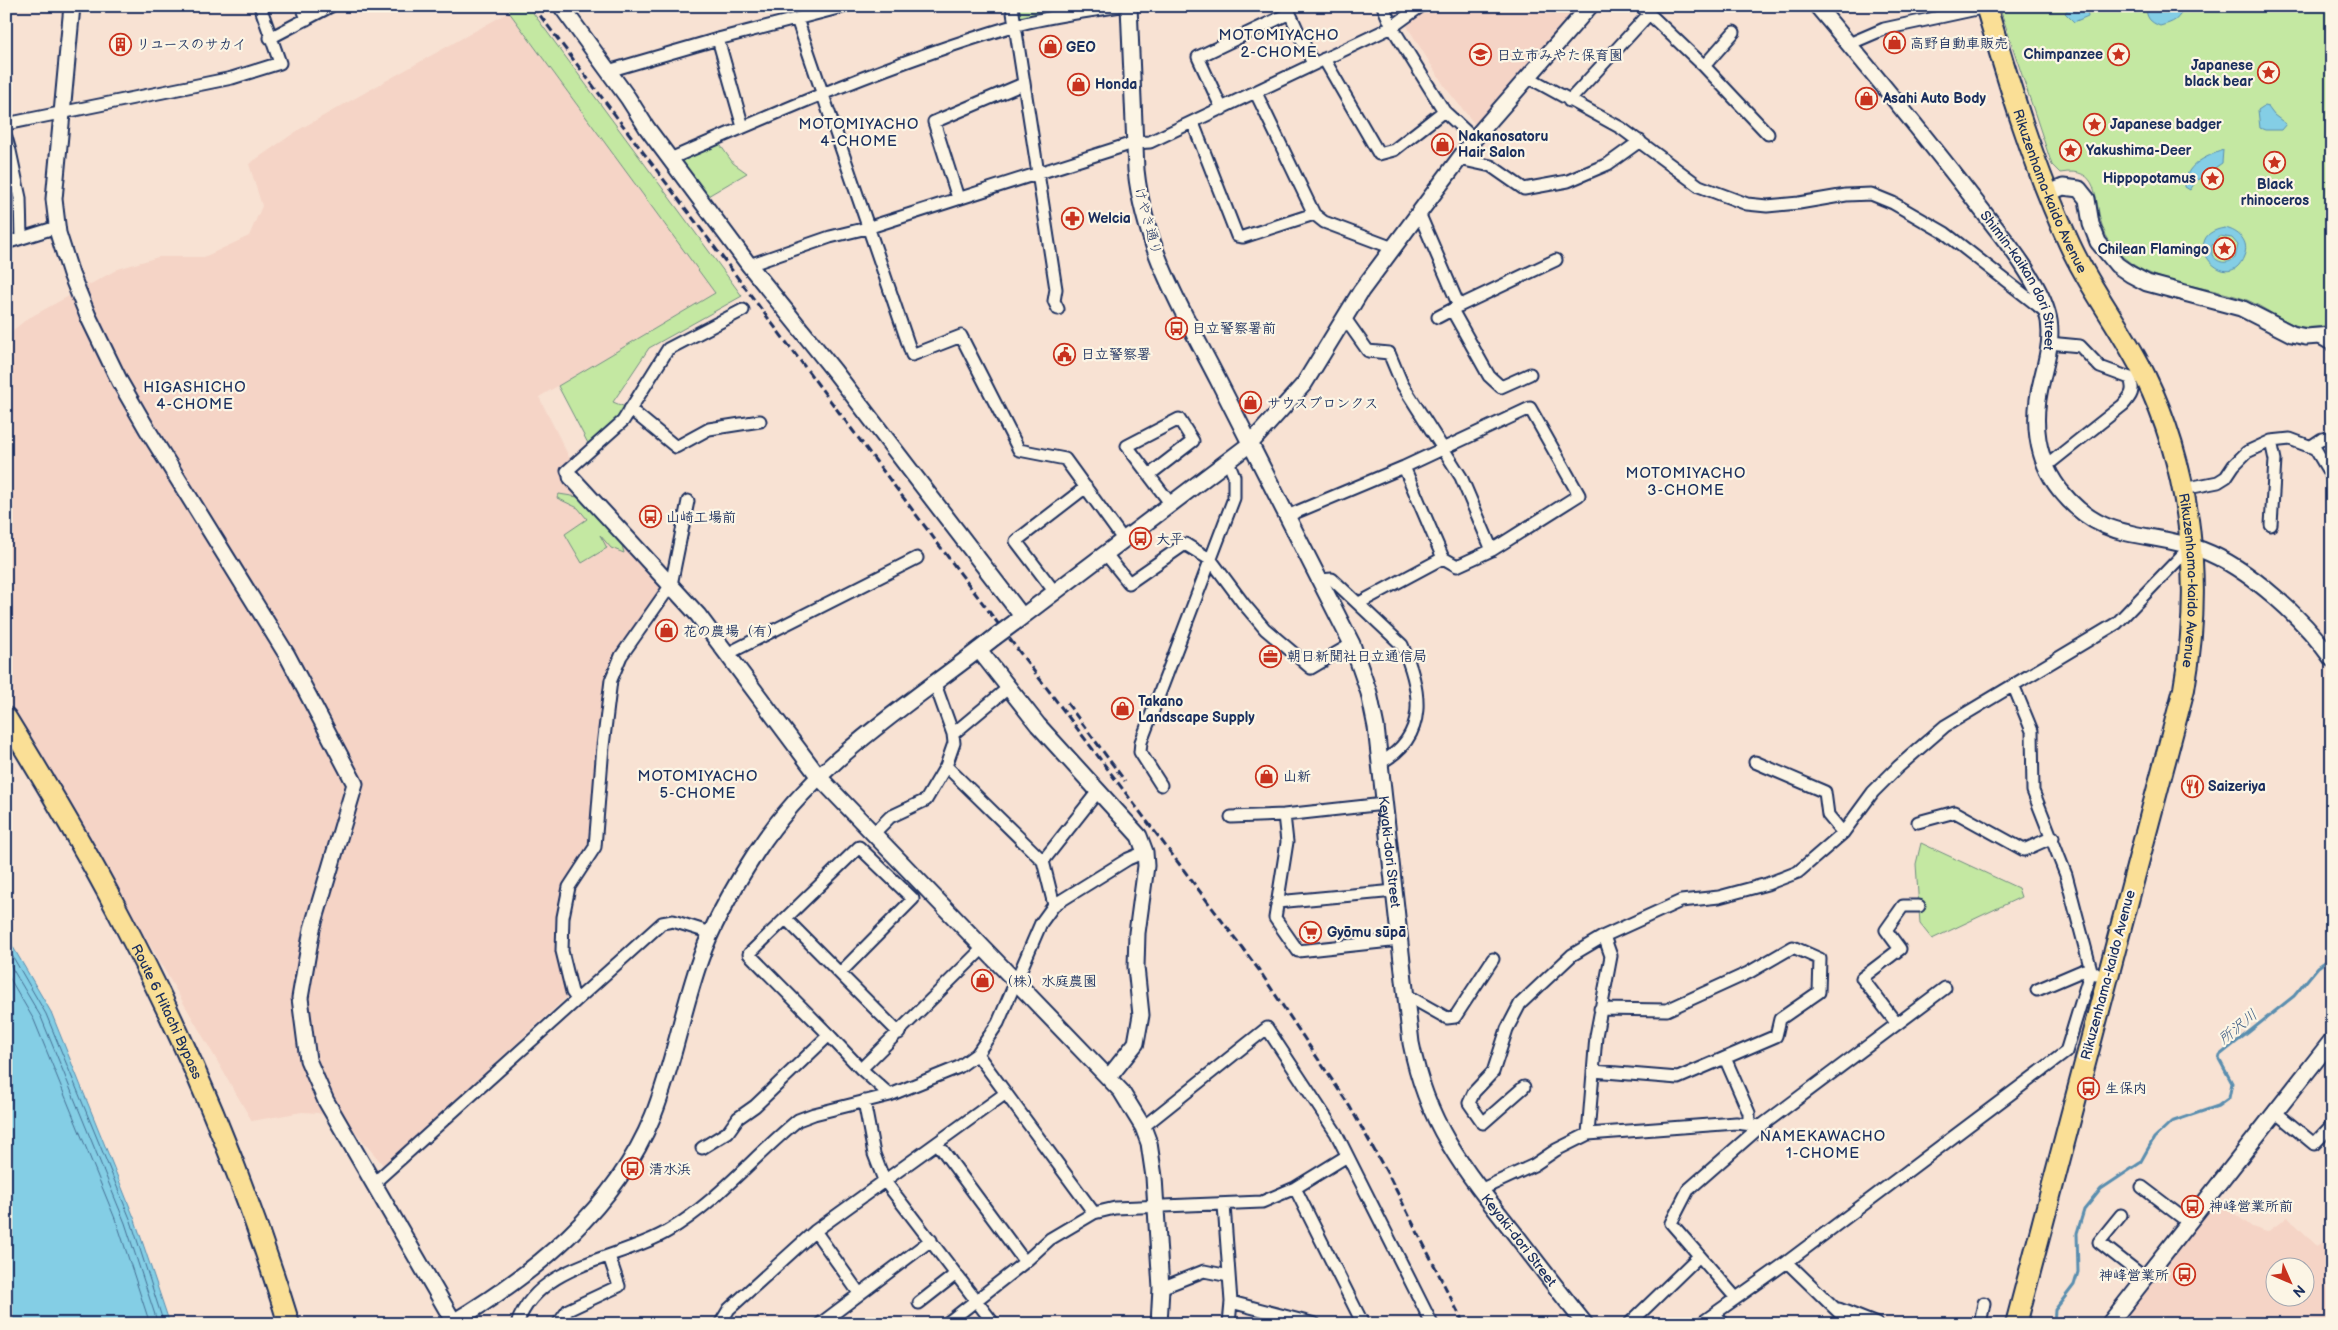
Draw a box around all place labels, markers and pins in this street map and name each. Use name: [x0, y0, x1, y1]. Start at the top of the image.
shop icon: 高野自動車販売: [1882, 31, 1906, 55]
building icon: リユースのサカイ: [108, 32, 132, 56]
shop icon: GEO: [1038, 35, 1062, 59]
place label: 高野自動車販売: [1910, 35, 2008, 52]
place label: リユースのサカイ: [136, 36, 247, 53]
place label: GEO: [1066, 39, 1096, 56]
place icon: Chimpanzee: [2107, 42, 2131, 66]
school or university icon: 日立市みやた保育園: [1469, 43, 1493, 67]
place label: Chimpanzee: [2023, 46, 2103, 63]
place label: 日立市みやた保育園: [1497, 47, 1623, 64]
place label: Japanese black bear: [2185, 57, 2253, 90]
place icon: Japanese black bear: [2257, 61, 2281, 85]
shop icon: Honda: [1067, 72, 1091, 96]
place label: Honda: [1095, 76, 1137, 93]
shop icon: Asahi Auto Body: [1855, 86, 1879, 110]
place label: Asahi Auto Body: [1882, 90, 1986, 107]
place icon: Japanese badger: [2082, 112, 2106, 136]
place label: Japanese badger: [2110, 116, 2222, 133]
place label: Nakanosatoru Hair Salon: [1458, 128, 1548, 161]
shop icon: Nakanosatoru Hair Salon: [1430, 132, 1454, 156]
place icon: Yakushima-Deer: [2058, 138, 2082, 162]
place label: Yakushima-Deer: [2086, 142, 2192, 159]
place icon: Black rhinoceros: [2263, 150, 2287, 174]
place icon: Hippopotamus: [2200, 166, 2224, 190]
place label: Hippopotamus: [2103, 170, 2196, 187]
place label: Black rhinoceros: [2241, 176, 2309, 209]
pharmacy icon: Welcia: [1060, 206, 1084, 230]
place label: Welcia: [1088, 210, 1131, 227]
place icon: Chilean Flamingo: [2213, 237, 2237, 261]
place label: Chilean Flamingo: [2098, 241, 2209, 258]
bus stop icon: 日立警察署前: [1164, 316, 1188, 340]
place label: 日立警察署前: [1192, 320, 1276, 337]
public building icon: 日立警察署: [1053, 342, 1077, 366]
place label: 日立警察署: [1081, 346, 1151, 363]
shop icon: サウスブロンクス: [1239, 391, 1263, 415]
place label: サウスブロンクス: [1267, 395, 1378, 412]
bus stop icon: 山崎工場前: [638, 505, 662, 529]
place label: 山崎工場前: [666, 509, 736, 526]
bus stop icon: 大平: [1128, 527, 1152, 551]
place label: 大平: [1156, 531, 1184, 548]
shop icon: 花の農場（有）: [655, 619, 679, 643]
place label: 花の農場（有）: [683, 623, 781, 640]
office icon: 朝日新聞社日立通信局: [1259, 644, 1283, 668]
place label: 朝日新聞社日立通信局: [1287, 648, 1427, 665]
place label: Takano Landscape Supply: [1138, 693, 1255, 726]
shop icon: Takano Landscape Supply: [1110, 697, 1134, 721]
shop icon: 山新: [1255, 764, 1279, 788]
place label: 山新: [1283, 768, 1311, 785]
restaurant icon: Saizeriya: [2180, 774, 2204, 798]
place label: Saizeriya: [2208, 778, 2266, 795]
supermarket icon: Gyōmu sūpā: [1299, 920, 1323, 944]
place label: Gyōmu sūpā: [1327, 924, 1406, 941]
shop icon: （株）水庭農園: [971, 969, 995, 993]
place label: （株）水庭農園: [999, 973, 1097, 990]
bus stop icon: 生保内: [2077, 1076, 2101, 1100]
place label: 生保内: [2105, 1080, 2147, 1097]
bus stop icon: 清水浜: [621, 1157, 645, 1181]
place label: 清水浜: [649, 1161, 691, 1178]
bus stop icon: 神峰営業所前: [2181, 1194, 2205, 1218]
place label: 神峰営業所前: [2209, 1198, 2293, 1215]
bus stop icon: 神峰営業所: [2173, 1263, 2197, 1287]
place label: 神峰営業所: [2099, 1267, 2169, 1284]

